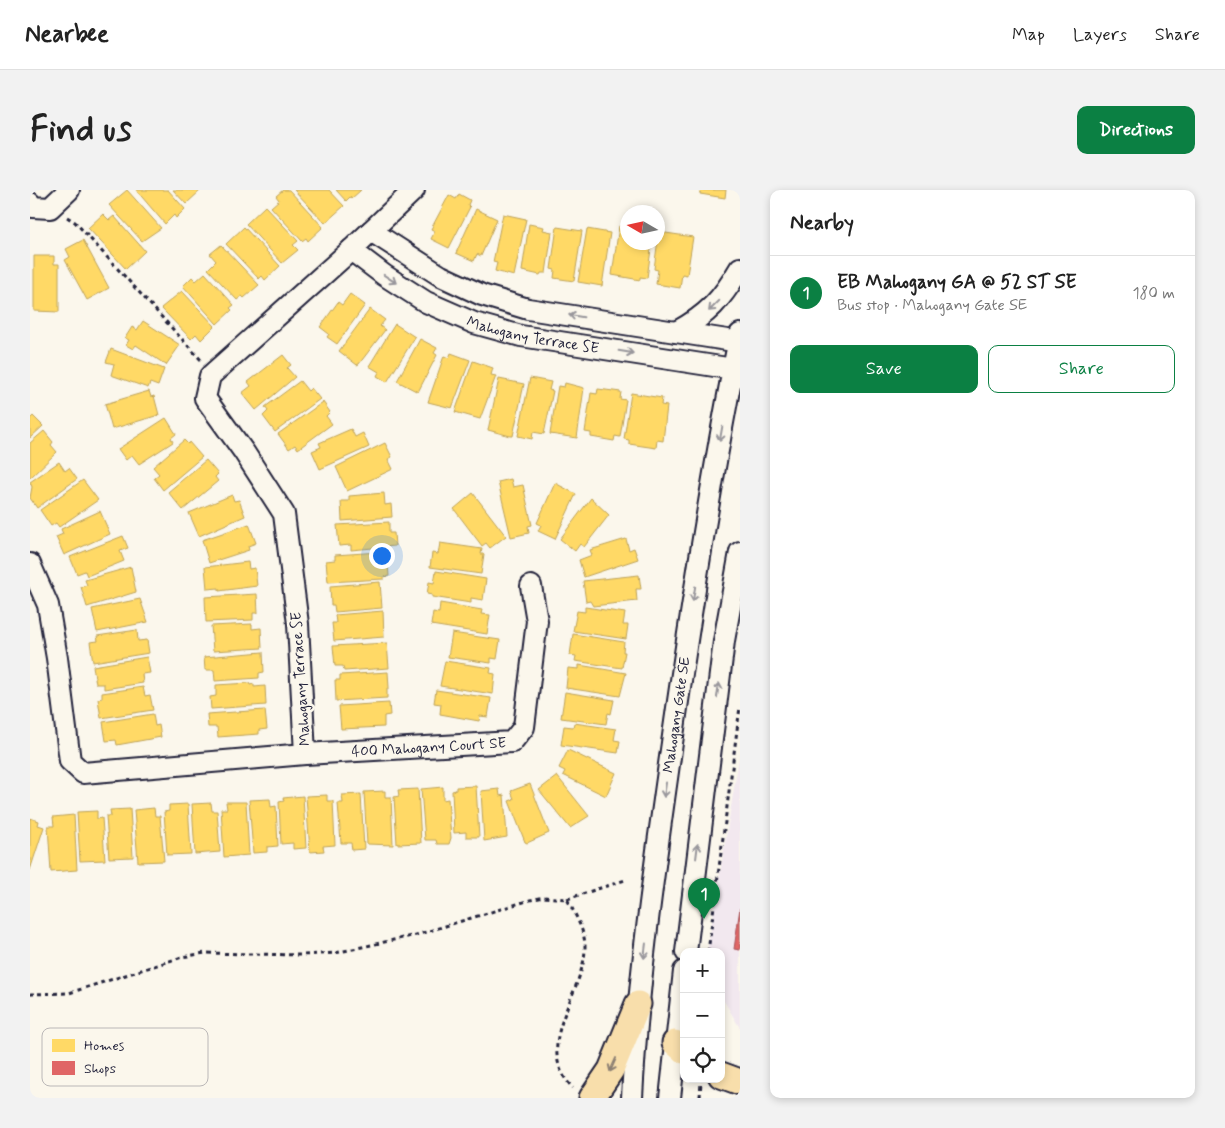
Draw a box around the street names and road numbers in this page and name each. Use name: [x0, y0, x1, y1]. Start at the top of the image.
street label: Mahogany Terrace SE: [463, 312, 600, 359]
street label: Mahogany Terrace SE: [286, 611, 316, 747]
street label: Mahogany Gate SE: [659, 655, 695, 774]
street label: 400 Mahogany Court SE: [351, 733, 507, 762]

